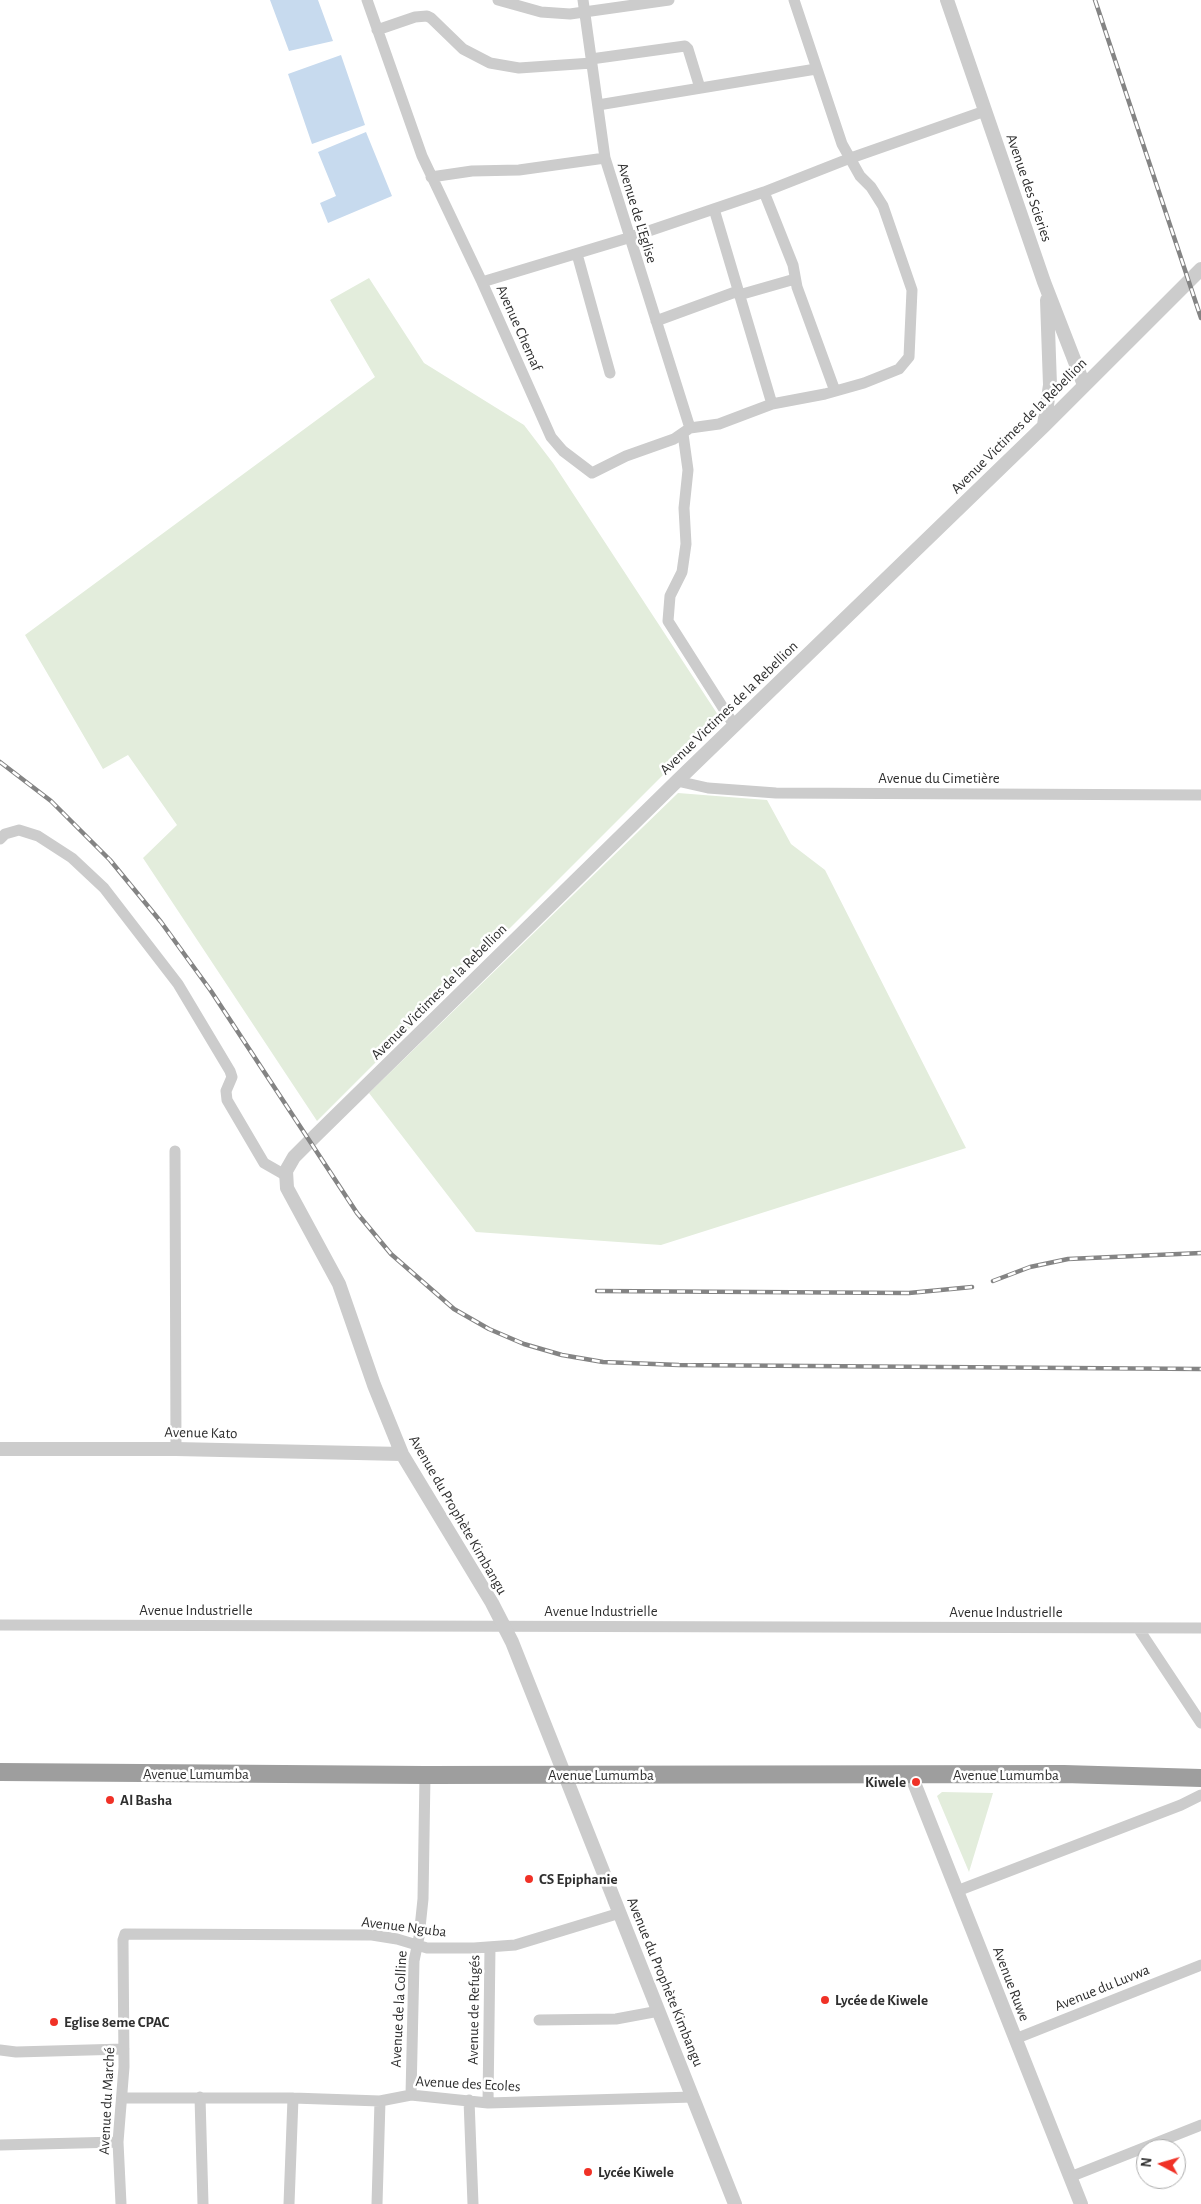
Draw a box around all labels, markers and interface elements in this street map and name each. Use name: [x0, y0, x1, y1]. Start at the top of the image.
street label: Avenue des Scieries: [1002, 132, 1056, 244]
street label: Avenue de L'Eglise: [613, 160, 661, 266]
street label: Avenue Chemaf: [492, 282, 546, 374]
street label: Avenue Victimes de la Rebellion: [947, 354, 1091, 498]
street label: Avenue Victimes de la Rebellion: [656, 637, 802, 779]
street label: Avenue du Cimetière: [878, 769, 1000, 787]
street label: Avenue Victimes de la Rebellion: [367, 920, 511, 1064]
street label: Avenue Kato: [164, 1423, 238, 1443]
street label: Avenue du Prophète Kimbangu: [405, 1432, 511, 1598]
street label: Avenue Industrielle: [139, 1601, 253, 1619]
street label: Avenue Industrielle: [544, 1602, 658, 1620]
street label: Avenue Industrielle: [949, 1603, 1063, 1621]
street label: Avenue Lumumba: [143, 1765, 249, 1783]
street label: Avenue Lumumba: [548, 1766, 654, 1784]
street label: Avenue Lumumba: [953, 1766, 1059, 1784]
place label: Kiwele: [865, 1773, 906, 1791]
marker: Kiwele: [910, 1776, 922, 1788]
place label: Al Basha: [120, 1791, 172, 1809]
marker: Al Basha: [104, 1794, 116, 1806]
place label: CS Epiphanie: [539, 1870, 618, 1888]
marker: CS Epiphanie: [523, 1873, 535, 1885]
street label: Avenue du Prophète Kimbangu: [623, 1895, 707, 2069]
street label: Avenue Nguba: [360, 1913, 448, 1941]
street label: Avenue Ruwe: [989, 1944, 1033, 2024]
street label: Avenue de la Colline: [387, 1950, 411, 2068]
street label: Avenue de Refugés: [464, 1955, 484, 2065]
street label: Avenue du Luvwa: [1052, 1961, 1152, 2015]
place label: Lycée de Kiwele: [835, 1991, 928, 2009]
marker: Lycée de Kiwele: [819, 1994, 831, 2006]
place label: Eglise 8eme CPAC: [64, 2013, 169, 2031]
marker: Eglise 8eme CPAC: [48, 2016, 60, 2028]
street label: Avenue du Marché: [95, 2047, 119, 2155]
street label: Avenue des Ecoles: [415, 2072, 521, 2096]
north arrow: [1136, 2139, 1186, 2189]
text: N: [1140, 2157, 1155, 2168]
place label: Lycée Kiwele: [598, 2163, 674, 2181]
marker: Lycée Kiwele: [582, 2166, 594, 2178]

